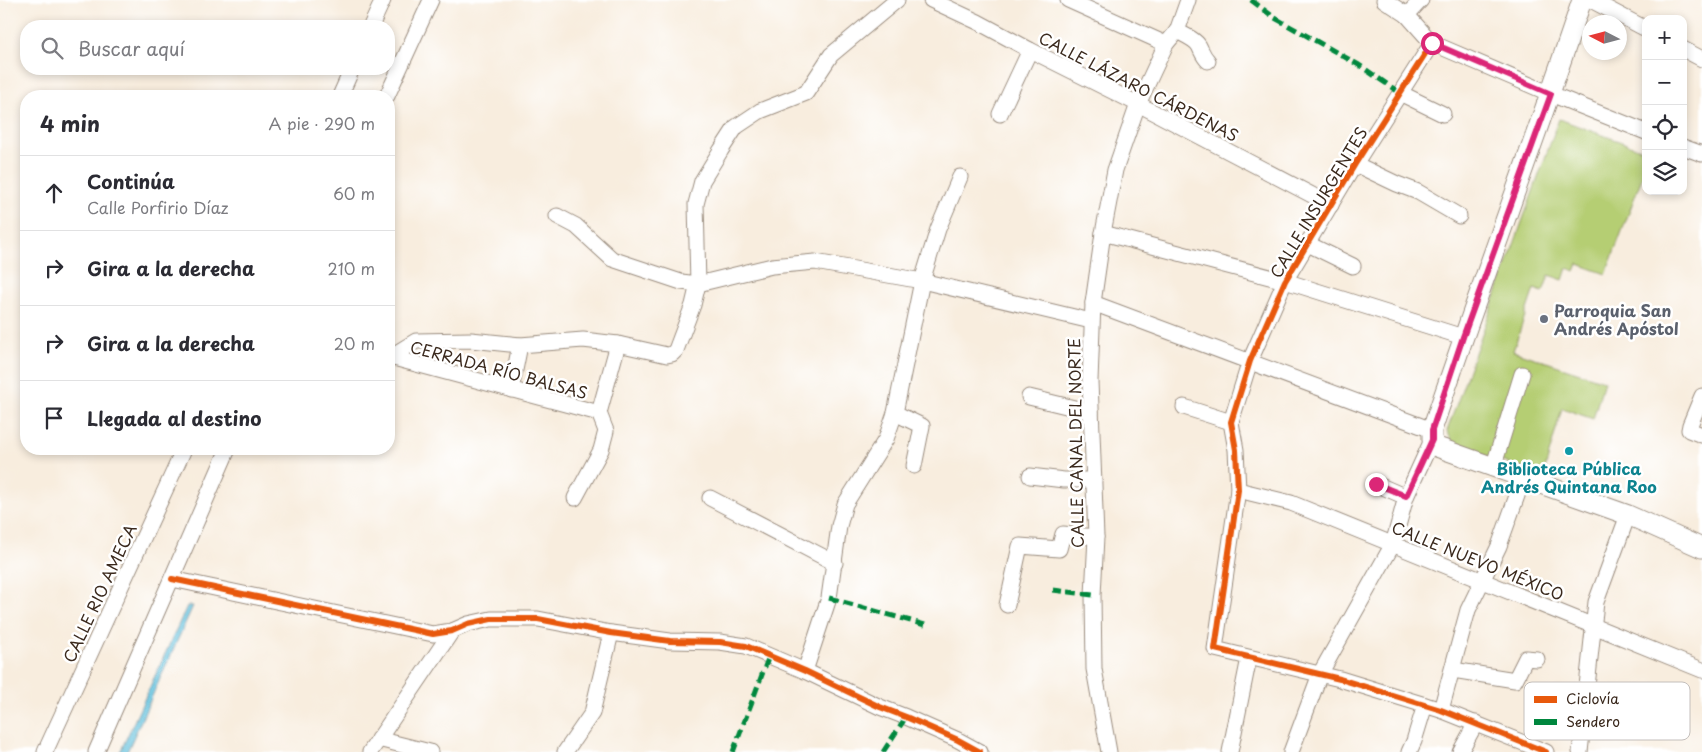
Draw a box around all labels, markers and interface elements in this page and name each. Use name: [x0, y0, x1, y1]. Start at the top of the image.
north arrow: [1582, 15, 1627, 60]
map controls: [1642, 15, 1687, 195]
button: +: [1642, 15, 1687, 60]
search box: [20, 20, 395, 75]
street label: CALLE LÁZARO CÁRDENAS: [1035, 25, 1243, 147]
route start: [1421, 32, 1444, 55]
icon: search: [38, 34, 66, 62]
text: Buscar aquí: [78, 34, 185, 62]
button: −: [1642, 60, 1687, 105]
button: locate: [1642, 105, 1687, 150]
text: 4 min: [40, 107, 100, 139]
text: A pie · 290 m: [269, 111, 375, 135]
street label: CALLE INSURGENTES: [1263, 122, 1373, 282]
button: layers: [1642, 150, 1687, 195]
text: Continúa: [87, 167, 175, 195]
icon: ahead: [40, 179, 68, 207]
text: 60 m: [333, 181, 375, 205]
text: Calle Porfirio Díaz: [87, 195, 229, 219]
icon: right: [40, 254, 68, 282]
text: Gira a la derecha: [87, 254, 255, 282]
text: 210 m: [327, 256, 375, 280]
place label: Parroquia San Andrés Apóstol: [1554, 298, 1679, 340]
marker: Parroquia San Andrés Apóstol: [1538, 313, 1550, 325]
icon: right: [40, 329, 68, 357]
text: Gira a la derecha: [87, 329, 255, 357]
text: 20 m: [334, 331, 375, 355]
street label: CERRADA RÍO BALSAS: [408, 334, 590, 404]
street label: CALLE CANAL DEL NORTE: [1061, 338, 1089, 548]
icon: arrive: [40, 404, 68, 432]
text: Llegada al destino: [87, 404, 261, 432]
marker: Biblioteca Pública Andrés Quintana Roo: [1563, 445, 1575, 457]
place label: Biblioteca Pública Andrés Quintana Roo: [1481, 456, 1657, 498]
route end: [1365, 473, 1388, 496]
street label: CALLE NUEVO MÉXICO: [1388, 514, 1568, 606]
street label: CALLE RIO AMECA: [56, 520, 142, 666]
legend: [1524, 682, 1690, 740]
text: Ciclovía: [1566, 688, 1619, 709]
text: Sendero: [1566, 711, 1620, 732]

